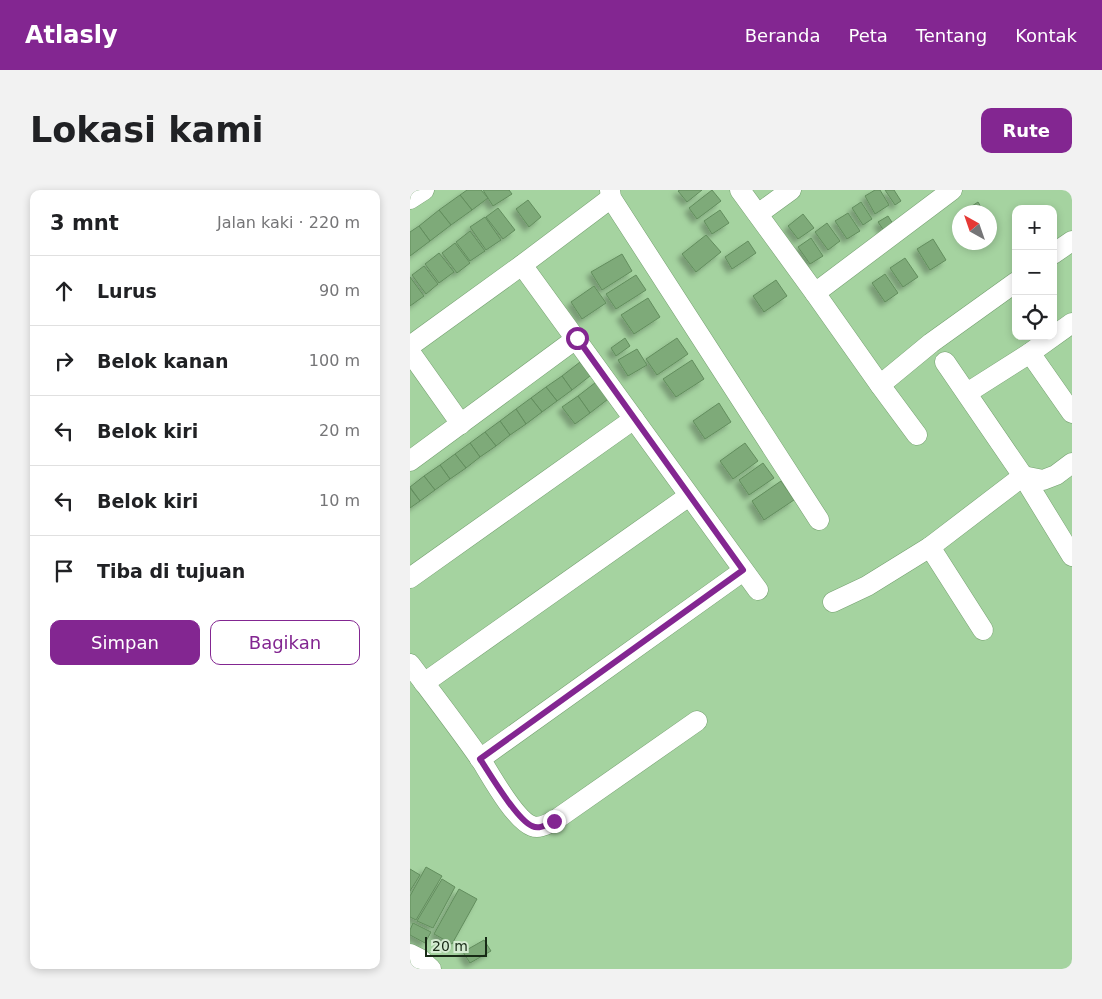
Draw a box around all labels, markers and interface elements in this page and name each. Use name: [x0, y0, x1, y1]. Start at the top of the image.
text: Atlasly: [25, 21, 118, 49]
text: Beranda: [745, 25, 820, 46]
text: Peta: [848, 25, 888, 46]
text: Tentang: [916, 25, 987, 46]
text: Kontak: [1015, 25, 1077, 46]
button: Rute: [981, 108, 1072, 153]
text: Lokasi kami: [30, 110, 264, 150]
north arrow: [952, 205, 997, 250]
map controls: [1012, 205, 1057, 340]
button: +: [1012, 205, 1057, 250]
text: 3 mnt: [50, 211, 119, 235]
text: Jalan kaki · 220 m: [217, 213, 360, 232]
button: −: [1012, 250, 1057, 295]
icon: ahead: [50, 277, 78, 305]
text: Lurus: [97, 280, 157, 302]
text: 90 m: [319, 281, 360, 300]
button: locate: [1012, 295, 1057, 340]
route start: [566, 327, 589, 350]
icon: right: [50, 347, 78, 375]
text: Belok kanan: [97, 350, 229, 372]
text: 100 m: [309, 351, 360, 370]
icon: left: [50, 417, 78, 445]
text: Belok kiri: [97, 420, 198, 442]
text: 20 m: [319, 421, 360, 440]
icon: left: [50, 487, 78, 515]
text: Belok kiri: [97, 490, 198, 512]
text: 10 m: [319, 491, 360, 510]
icon: arrive: [50, 557, 78, 585]
text: Tiba di tujuan: [97, 560, 245, 582]
button: Simpan: [50, 620, 200, 665]
button: Bagikan: [210, 620, 360, 665]
route end: [543, 810, 566, 833]
scale bar: [425, 934, 488, 957]
text: 20 m: [432, 938, 468, 954]

